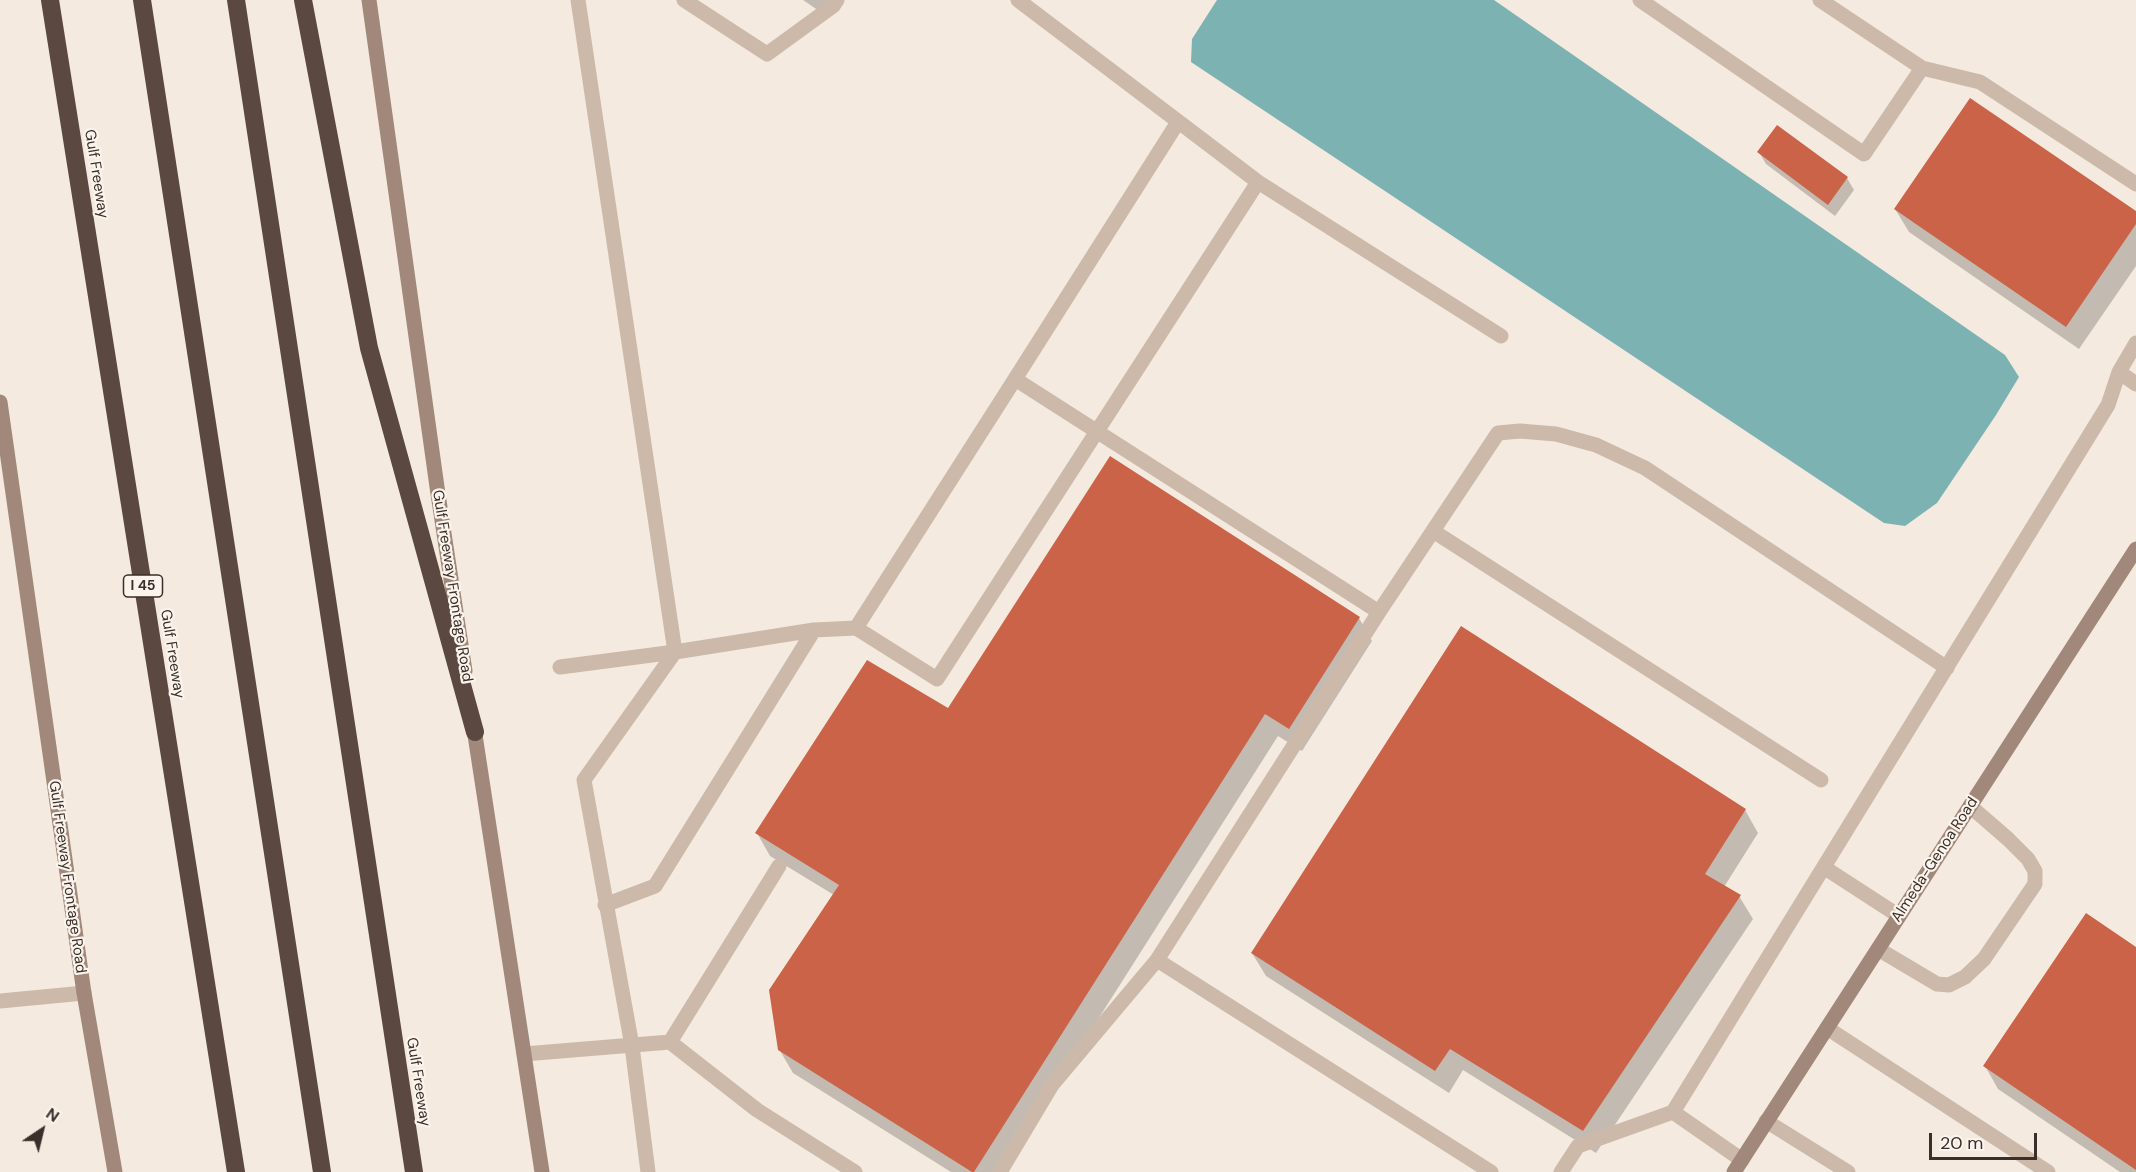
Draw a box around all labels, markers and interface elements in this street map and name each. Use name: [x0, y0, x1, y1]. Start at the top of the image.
street label: Gulf Freeway: [80, 128, 112, 220]
street label: Gulf Freeway Frontage Road: [428, 489, 476, 683]
road number: I 45: [124, 575, 162, 597]
street label: Gulf Freeway: [156, 608, 188, 700]
street label: Gulf Freeway Frontage Road: [45, 780, 89, 974]
street label: Almeda-Genoa Road: [1888, 794, 1982, 926]
street label: Gulf Freeway: [402, 1036, 434, 1128]
north arrow: [12, 1100, 72, 1160]
text: N: [42, 1103, 63, 1127]
scale bar: [1932, 1121, 2040, 1159]
text: 20 m: [1940, 1131, 1983, 1155]

